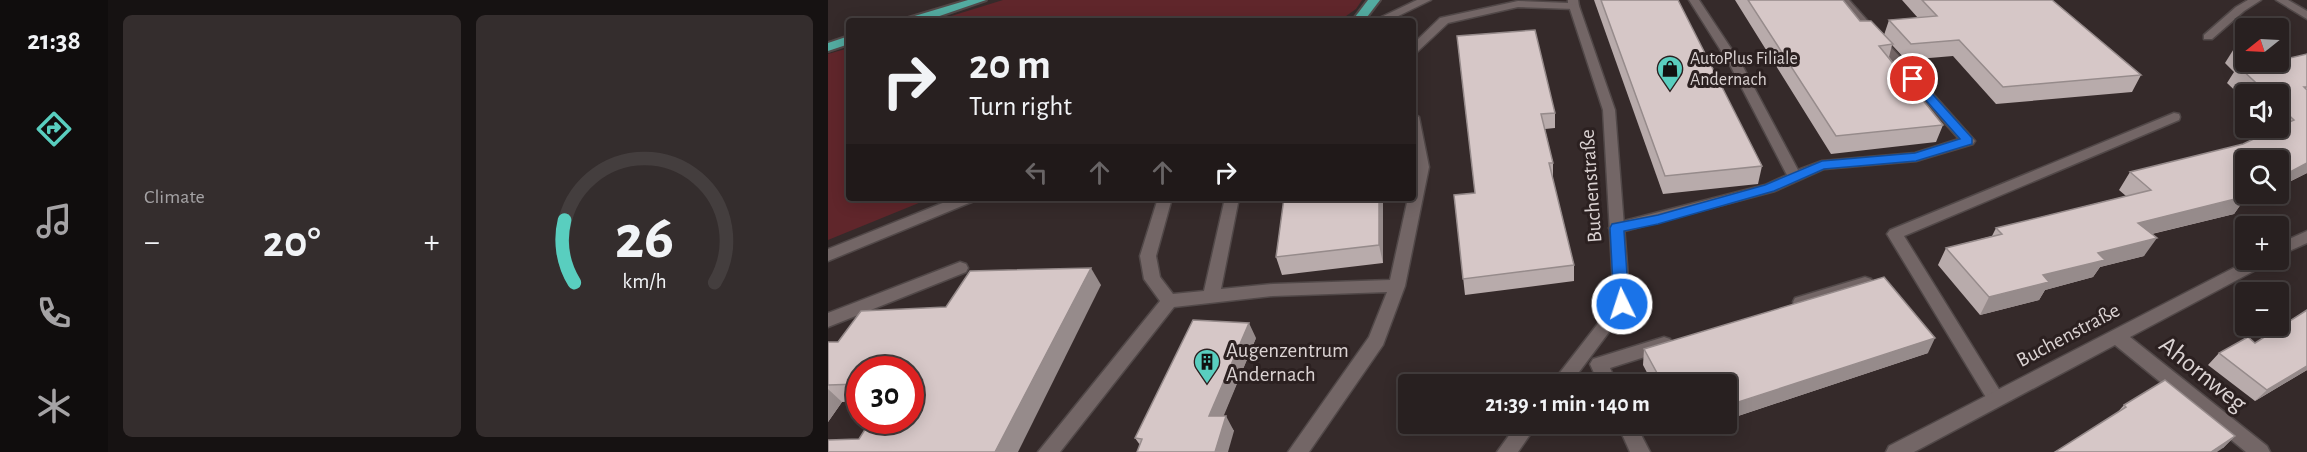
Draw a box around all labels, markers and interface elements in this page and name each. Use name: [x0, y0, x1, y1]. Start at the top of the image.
north arrow: [2235, 18, 2289, 72]
map controls: [2235, 18, 2289, 336]
text: 21:38: [27, 27, 81, 54]
icon: right: [870, 42, 948, 120]
text: 20 m: [969, 44, 1051, 86]
place label: AutoPlus Filiale Andernach: [1690, 50, 1798, 89]
pin: [1887, 53, 1938, 104]
shop icon: AutoPlus Filiale Andernach: [1655, 54, 1685, 92]
icon: arrive: [1896, 62, 1929, 95]
button: sound: [2235, 84, 2289, 138]
text: Turn right: [969, 93, 1072, 120]
icon: directions: [33, 108, 75, 150]
street label: Buchenstraße: [1577, 129, 1605, 243]
button: search: [2235, 150, 2289, 204]
icon: left: [1020, 156, 1053, 189]
icon: ahead: [1083, 156, 1116, 189]
icon: ahead: [1146, 156, 1179, 189]
icon: right: [1209, 156, 1242, 189]
text: Climate: [144, 187, 205, 207]
icon: music: [33, 200, 75, 242]
text: 26: [614, 207, 674, 269]
button: +: [2235, 216, 2289, 270]
text: 20°: [263, 220, 321, 265]
text: −: [144, 226, 160, 259]
text: +: [424, 226, 439, 259]
text: km/h: [622, 271, 666, 292]
position arrow: [1590, 272, 1654, 336]
button: −: [2235, 282, 2289, 336]
icon: phone: [33, 292, 75, 334]
street label: Buchenstraße: [2013, 299, 2123, 371]
street label: Ahornweg: [2154, 331, 2252, 417]
place label: Augenzentrum Andernach: [1226, 340, 1349, 385]
building icon: Augenzentrum Andernach: [1192, 347, 1222, 385]
speed limit sign: 30: [846, 356, 924, 434]
icon: climate: [33, 385, 75, 427]
text: 21:39 · 1 min · 140 m: [1485, 393, 1650, 415]

